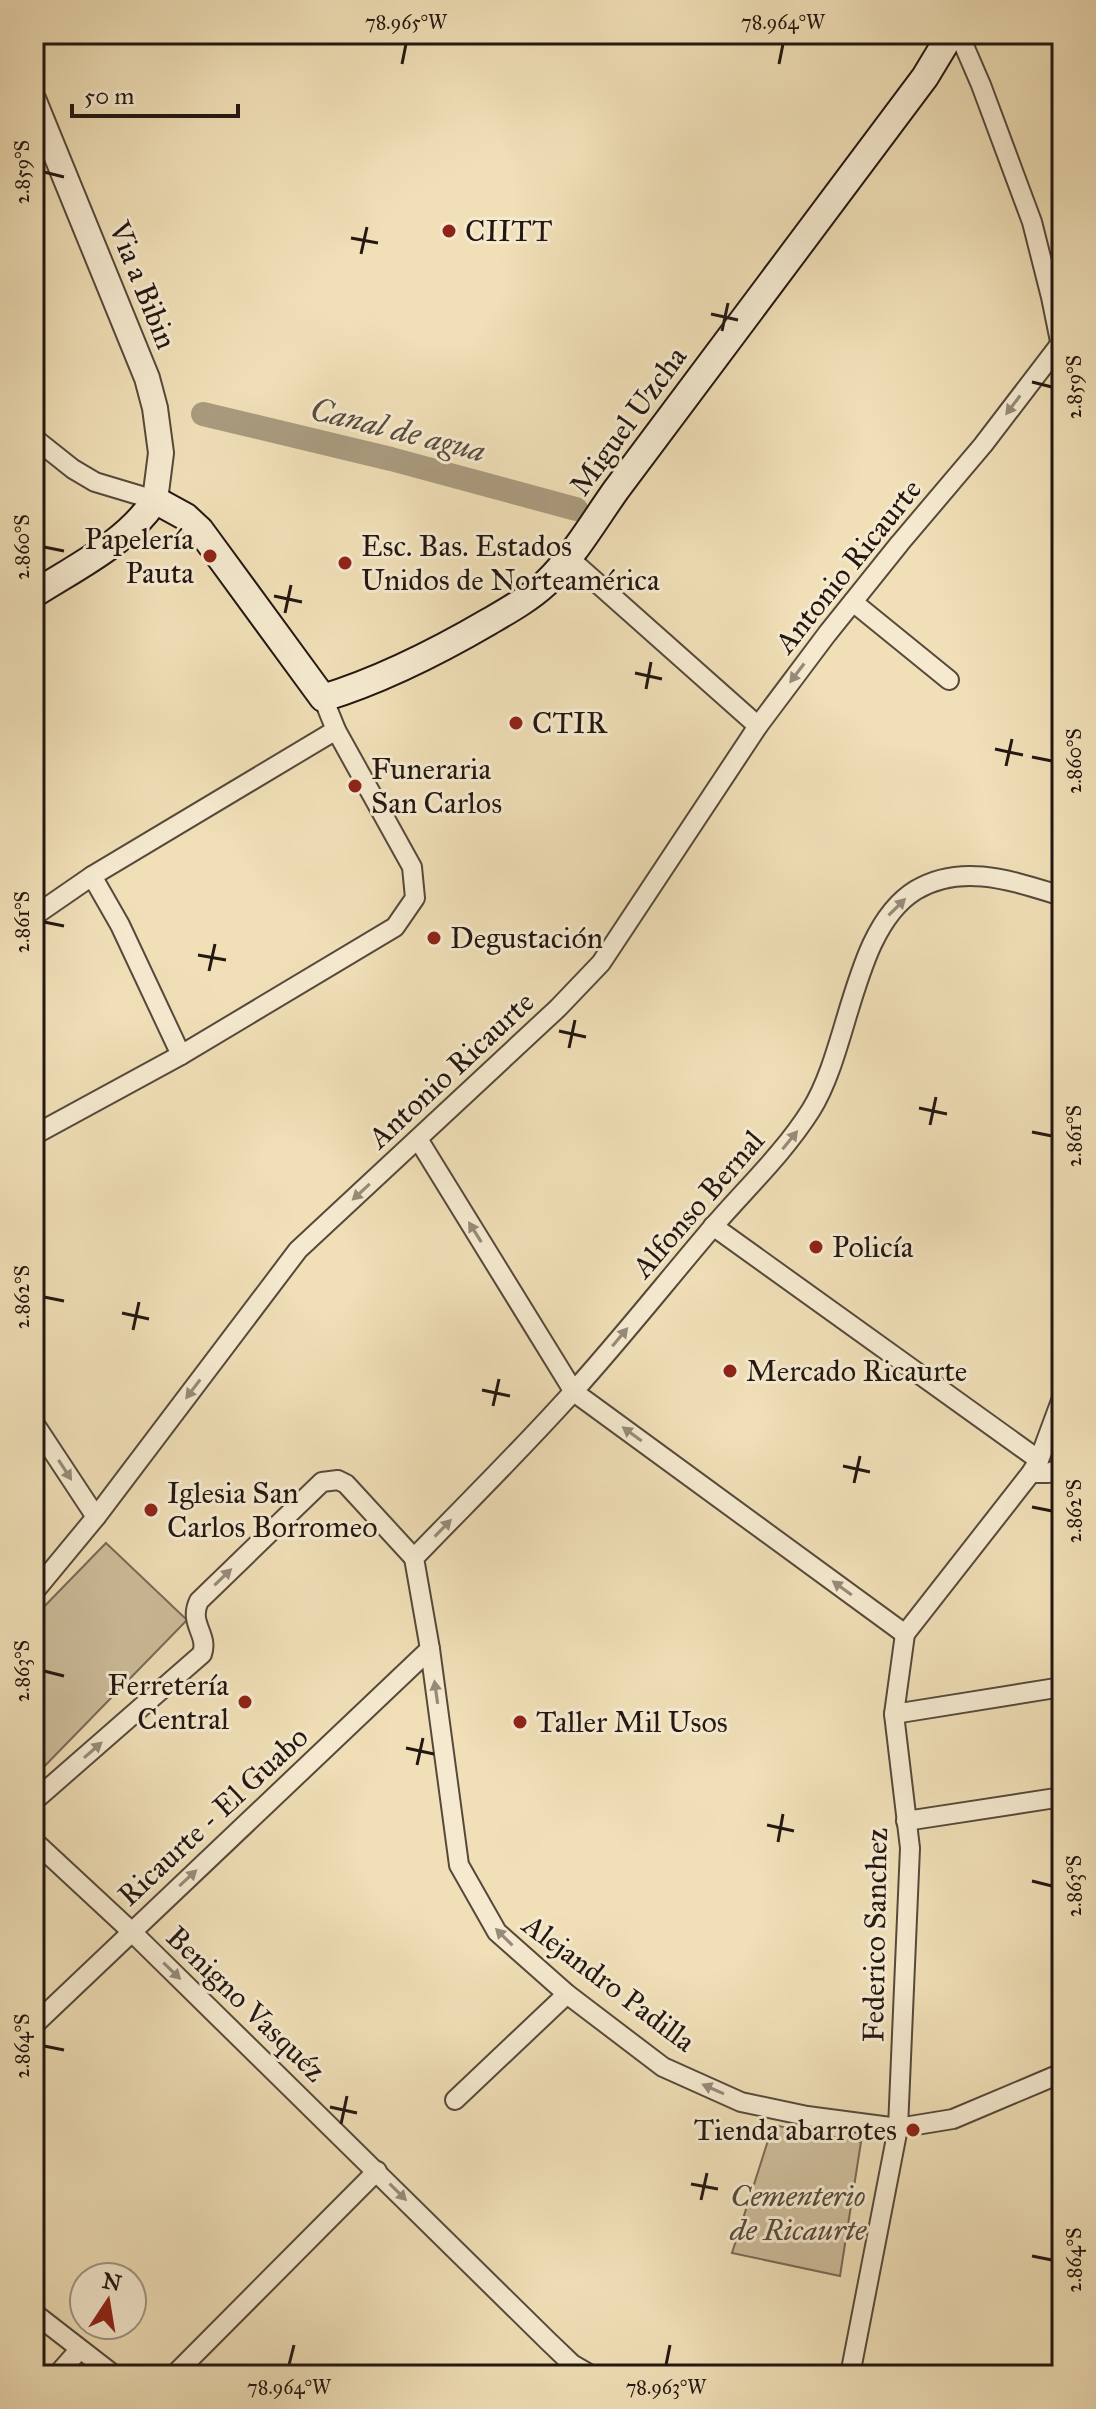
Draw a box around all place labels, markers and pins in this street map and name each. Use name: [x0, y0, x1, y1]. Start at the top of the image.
place label: CIITT: [465, 213, 553, 249]
marker: CIITT: [440, 222, 458, 240]
place label: Papelería Pauta: [85, 521, 194, 591]
place label: Esc. Bas. Estados Unidos de Norteamérica: [361, 528, 660, 598]
marker: Papelería Pauta: [201, 547, 219, 565]
marker: Esc. Bas. Estados Unidos de Norteamérica: [336, 554, 354, 572]
place label: CTIR: [532, 705, 608, 741]
marker: CTIR: [507, 714, 525, 732]
place label: Funeraria San Carlos: [371, 751, 502, 821]
marker: Funeraria San Carlos: [346, 777, 364, 795]
place label: Degustación: [450, 920, 603, 956]
marker: Degustación: [425, 929, 443, 947]
place label: Policía: [832, 1229, 914, 1265]
marker: Policía: [807, 1238, 825, 1256]
place label: Mercado Ricaurte: [746, 1353, 967, 1389]
marker: Mercado Ricaurte: [721, 1362, 739, 1380]
place label: Iglesia San Carlos Borromeo: [167, 1475, 378, 1545]
marker: Iglesia San Carlos Borromeo: [142, 1501, 160, 1519]
place label: Ferretería Central: [108, 1667, 230, 1737]
marker: Ferretería Central: [236, 1693, 254, 1711]
place label: Taller Mil Usos: [536, 1704, 728, 1740]
marker: Taller Mil Usos: [511, 1713, 529, 1731]
place label: Tienda abarrotes: [694, 2112, 897, 2148]
marker: Tienda abarrotes: [904, 2121, 922, 2139]

